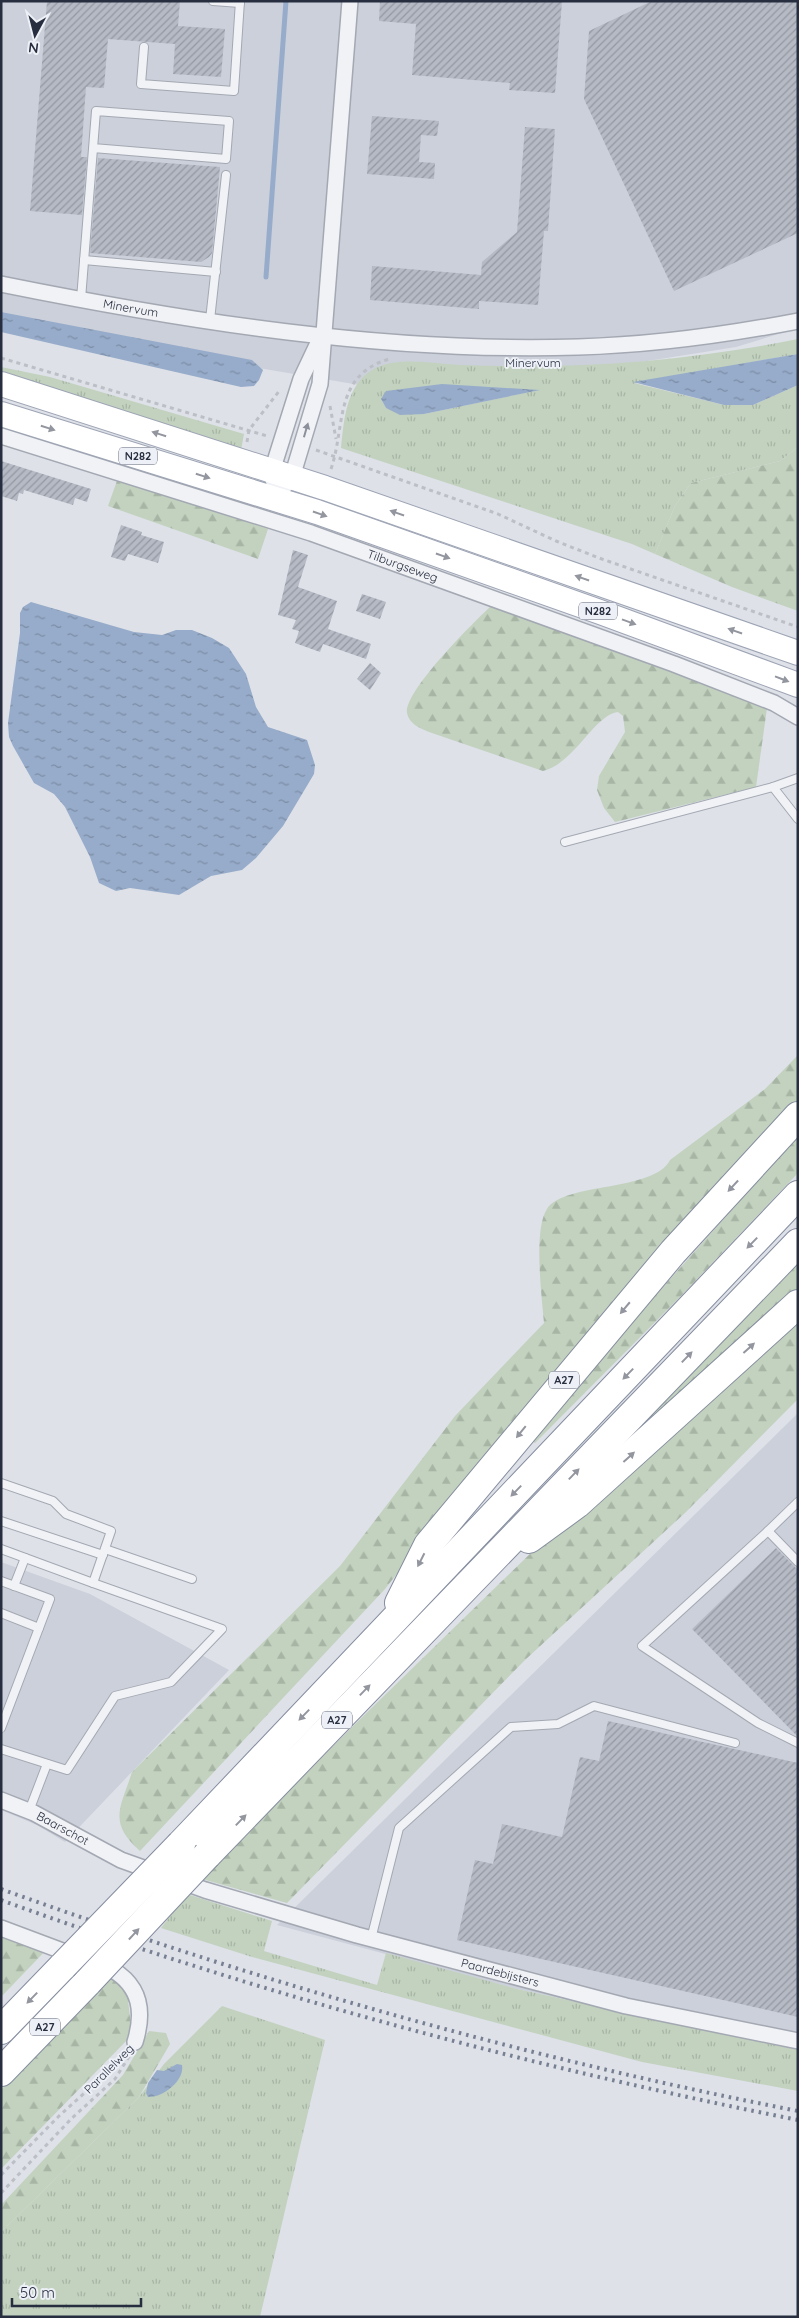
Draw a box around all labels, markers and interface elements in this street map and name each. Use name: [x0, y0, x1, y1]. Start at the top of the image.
north arrow: [10, 10, 60, 60]
text: N: [27, 38, 40, 57]
street label: Minervum: [102, 296, 159, 320]
street label: Minervum: [505, 355, 561, 370]
one-way arrow: [303, 423, 311, 438]
one-way arrow: [41, 425, 56, 433]
one-way arrow: [152, 430, 167, 438]
road number: N282: [119, 448, 157, 464]
one-way arrow: [196, 472, 211, 480]
one-way arrow: [389, 509, 404, 516]
one-way arrow: [313, 510, 328, 518]
street label: Tilburgseweg: [365, 546, 440, 585]
one-way arrow: [436, 553, 451, 561]
one-way arrow: [574, 574, 589, 581]
road number: N282: [579, 602, 617, 620]
one-way arrow: [622, 619, 637, 626]
one-way arrow: [727, 627, 742, 635]
one-way arrow: [774, 676, 789, 683]
one-way arrow: [727, 1180, 739, 1192]
one-way arrow: [746, 1237, 758, 1249]
one-way arrow: [620, 1301, 631, 1314]
one-way arrow: [743, 1342, 755, 1354]
one-way arrow: [681, 1351, 693, 1363]
one-way arrow: [622, 1367, 634, 1379]
road number: A27: [549, 1372, 579, 1388]
one-way arrow: [515, 1426, 526, 1439]
one-way arrow: [622, 1451, 634, 1463]
one-way arrow: [568, 1468, 580, 1480]
one-way arrow: [510, 1485, 522, 1497]
one-way arrow: [417, 1553, 425, 1567]
one-way arrow: [359, 1684, 371, 1696]
one-way arrow: [298, 1708, 310, 1720]
road number: A27: [322, 1712, 352, 1728]
street label: Baarschot: [34, 1808, 92, 1848]
one-way arrow: [235, 1814, 247, 1826]
one-way arrow: [128, 1927, 139, 1940]
street label: Paardebijsters: [460, 1955, 541, 1990]
one-way arrow: [26, 1992, 38, 2004]
road number: A27: [30, 2018, 60, 2035]
street label: Parallelweg: [81, 2041, 137, 2097]
scale bar: [12, 2276, 141, 2308]
text: 50 m: [20, 2283, 55, 2302]

